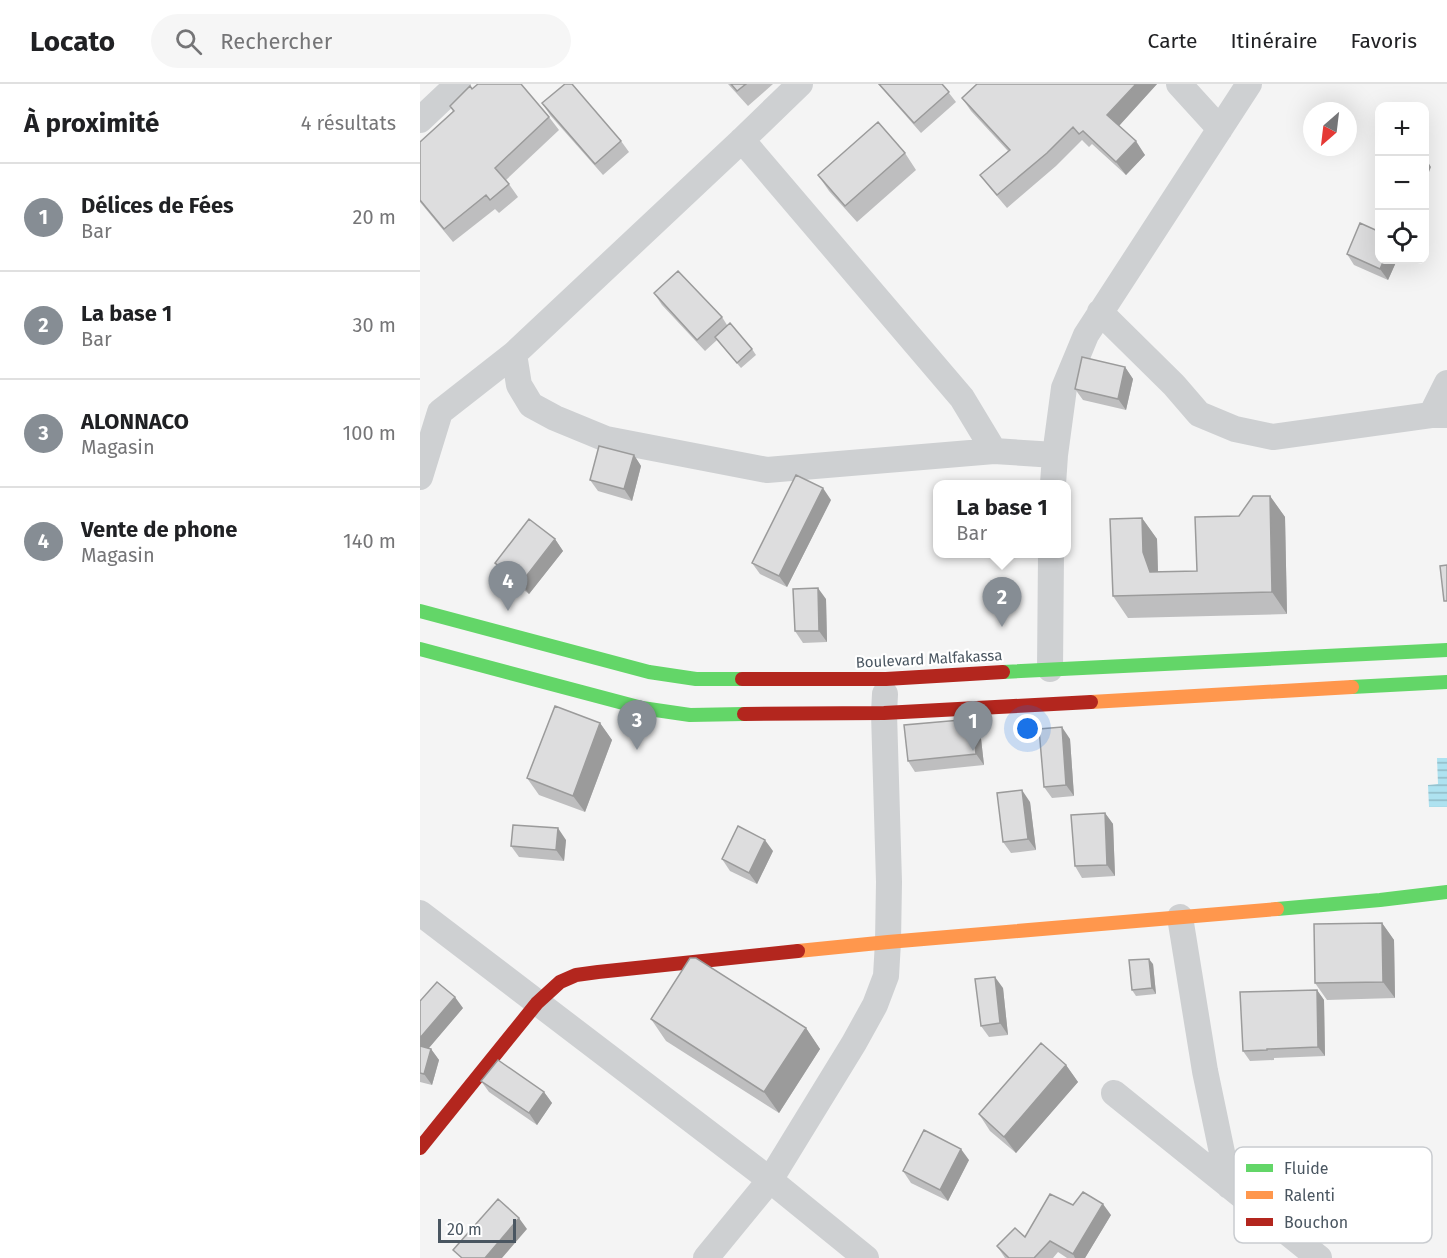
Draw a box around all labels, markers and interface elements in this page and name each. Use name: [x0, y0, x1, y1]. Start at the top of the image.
search box: [151, 14, 571, 68]
text: Locato: [30, 25, 115, 58]
icon: search: [172, 25, 205, 58]
text: Rechercher: [220, 28, 332, 55]
text: Carte: [1148, 28, 1197, 54]
text: Itinéraire: [1230, 28, 1317, 54]
text: Favoris: [1350, 28, 1417, 54]
north arrow: [1303, 102, 1357, 156]
map controls: [1375, 102, 1429, 264]
button: +: [1375, 102, 1429, 156]
text: À proximité: [24, 108, 159, 139]
text: 4 résultats: [301, 111, 396, 135]
button: −: [1375, 156, 1429, 210]
text: Délices de Fées: [81, 192, 234, 219]
text: 1: [39, 205, 48, 229]
text: 20 m: [353, 205, 396, 229]
button: locate: [1375, 210, 1429, 264]
text: Bar: [81, 219, 112, 243]
text: La base 1: [81, 300, 172, 327]
text: 2: [38, 313, 49, 337]
text: 30 m: [352, 313, 396, 337]
text: Bar: [81, 327, 112, 351]
text: ALONNACO: [81, 408, 189, 435]
text: 3: [38, 421, 49, 445]
text: 100 m: [343, 421, 396, 445]
text: Magasin: [81, 435, 155, 459]
popup: [933, 480, 1071, 558]
text: La base 1: [956, 494, 1048, 521]
text: Vente de phone: [81, 516, 237, 543]
text: Bar: [956, 521, 987, 545]
text: 4: [38, 529, 49, 553]
text: 140 m: [343, 529, 396, 553]
text: Magasin: [81, 543, 155, 567]
pin: 4: [488, 562, 527, 611]
pin: 2: [982, 578, 1022, 627]
street label: Boulevard Malfakassa: [855, 646, 1003, 672]
pin: 3: [618, 700, 656, 750]
pin: 1: [954, 702, 992, 751]
your location: [1013, 714, 1042, 743]
legend: [1234, 1147, 1432, 1243]
text: Fluide: [1284, 1159, 1329, 1178]
text: Ralenti: [1284, 1186, 1335, 1205]
text: Bouchon: [1284, 1213, 1348, 1232]
scale bar: [438, 1216, 516, 1244]
text: 20 m: [447, 1220, 482, 1239]

